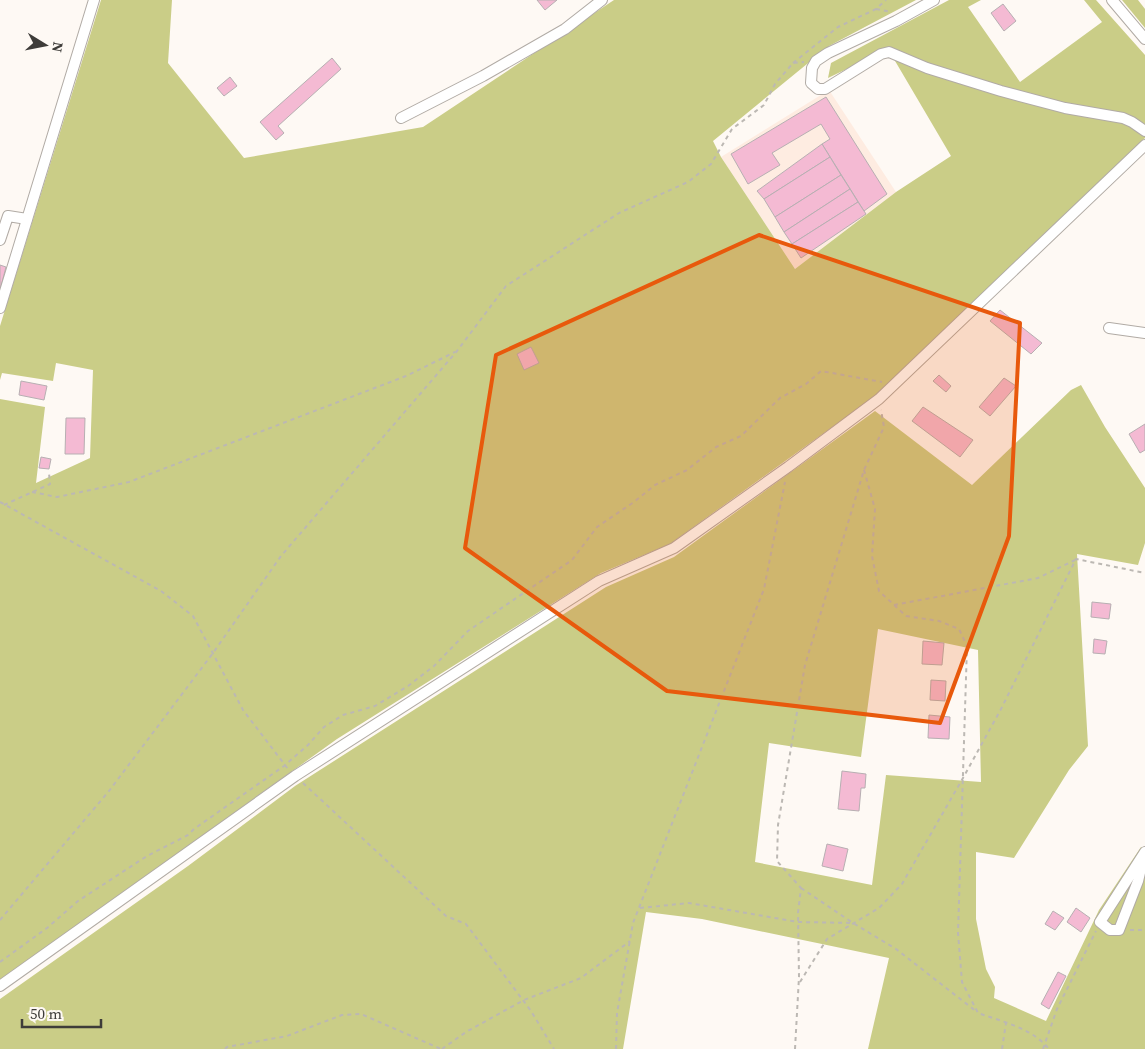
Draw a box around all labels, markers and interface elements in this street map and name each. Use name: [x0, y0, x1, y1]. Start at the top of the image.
north arrow: [20, 20, 70, 70]
text: N: [47, 40, 69, 54]
scale bar: [22, 996, 101, 1028]
text: 50 m: [30, 1003, 62, 1024]

